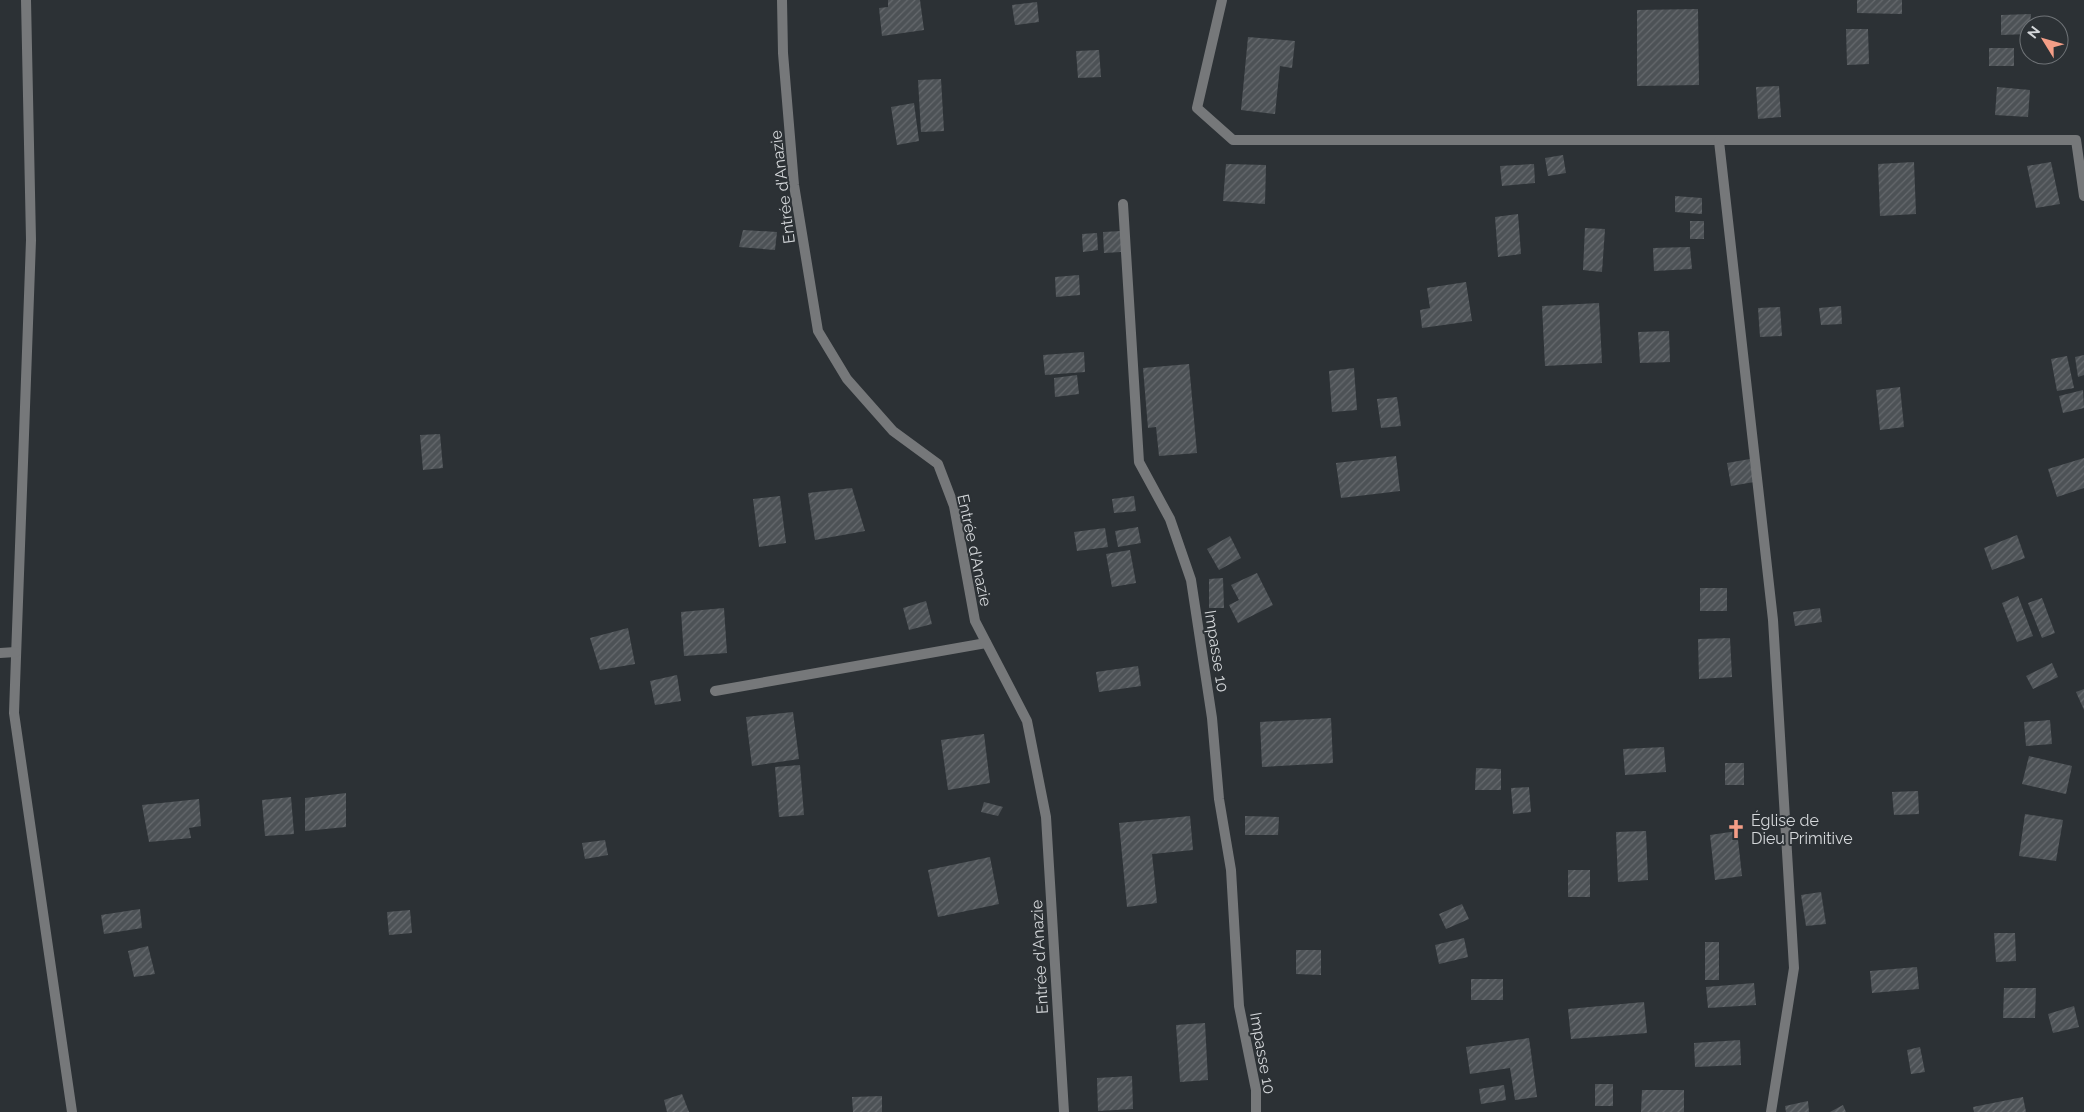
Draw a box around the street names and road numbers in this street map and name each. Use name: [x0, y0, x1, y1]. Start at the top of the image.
street label: Entrée d'Anazie: [766, 129, 799, 245]
street label: Entrée d'Anazie: [953, 492, 996, 608]
street label: Impasse 10: [1201, 609, 1232, 693]
street label: Entrée d'Anazie: [1027, 899, 1052, 1014]
street label: Impasse 10: [1246, 1011, 1279, 1096]

